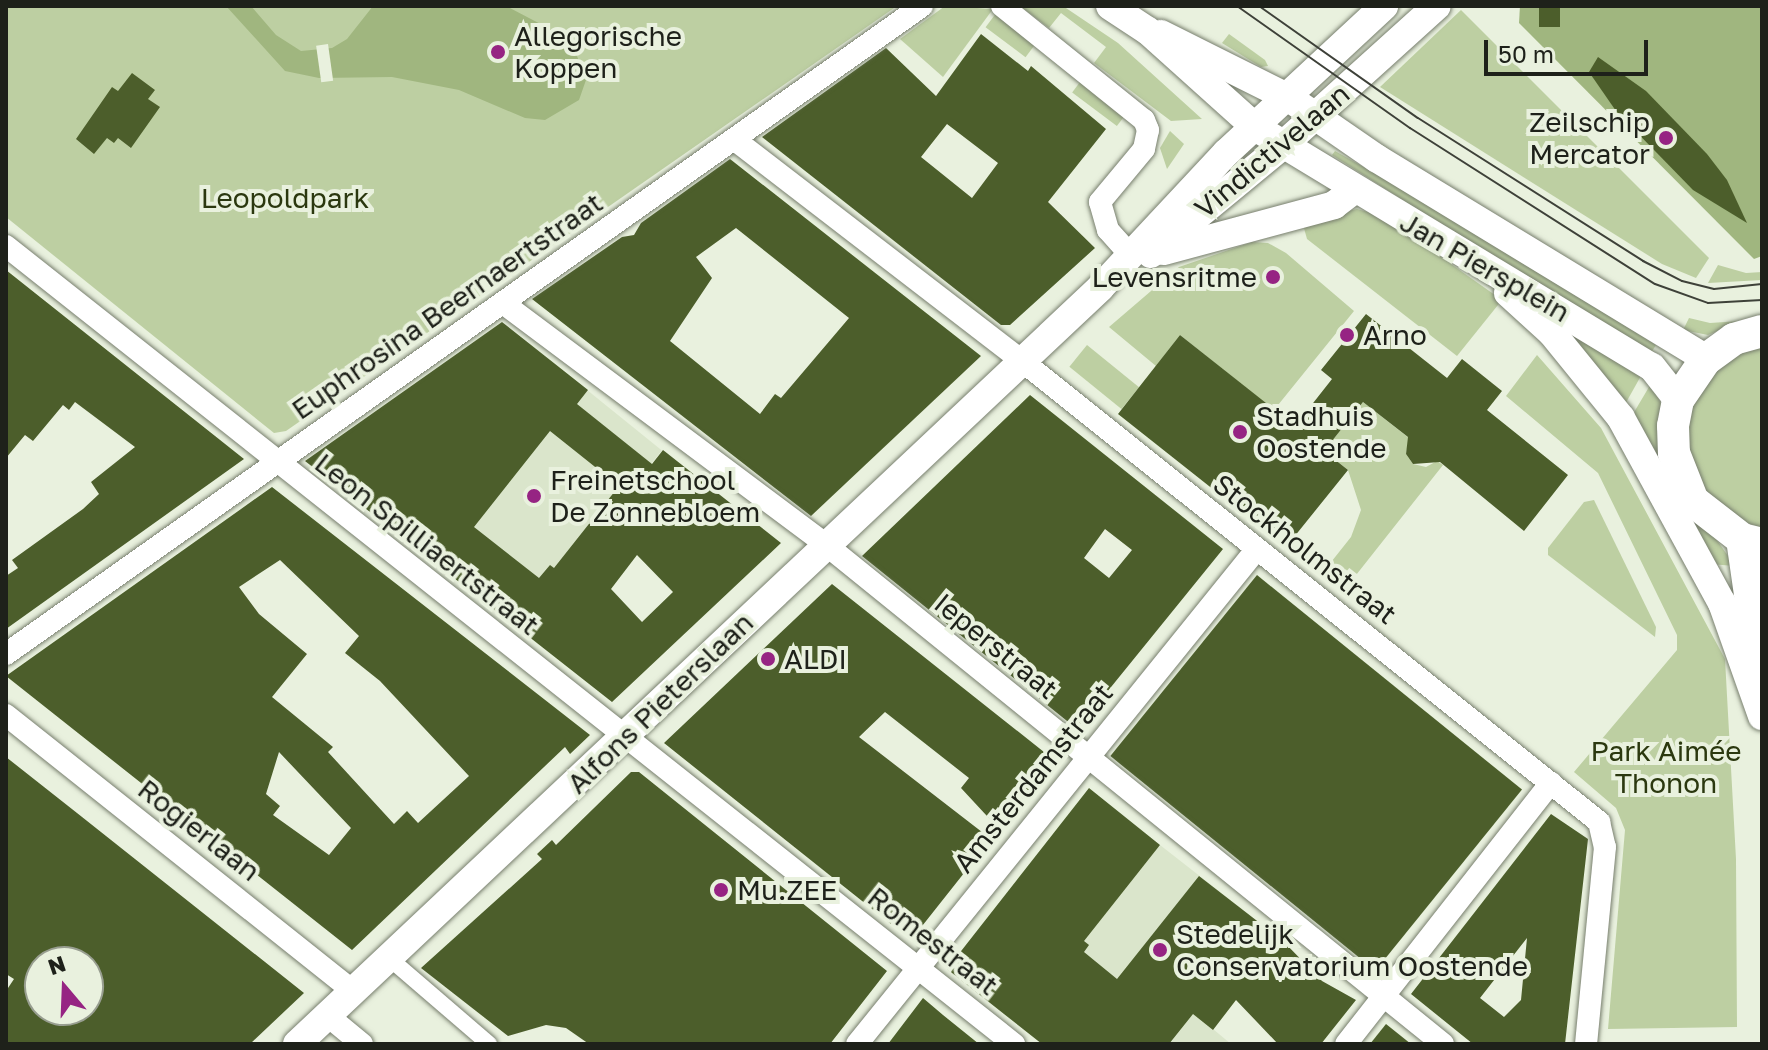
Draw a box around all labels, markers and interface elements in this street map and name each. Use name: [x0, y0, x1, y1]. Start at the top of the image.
place label: Allegorische Koppen: [514, 19, 682, 85]
scale bar: [1488, 24, 1652, 74]
text: 50 m: [1498, 39, 1554, 68]
marker: Allegorische Koppen: [489, 43, 507, 61]
street label: Vindictivelaan: [1188, 77, 1356, 225]
place label: Zeilschip Mercator: [1529, 105, 1650, 171]
marker: Zeilschip Mercator: [1657, 129, 1675, 147]
park label: Leopoldpark: [201, 181, 369, 215]
street label: Euphrosina Beernaertstraat: [285, 186, 609, 426]
street label: Jan Piersplein: [1394, 205, 1576, 329]
place label: Levensritme: [1092, 260, 1257, 294]
marker: Levensritme: [1264, 268, 1282, 286]
place label: Arno: [1363, 318, 1427, 352]
marker: Arno: [1338, 326, 1356, 344]
place label: Stadhuis Oostende: [1256, 399, 1386, 465]
marker: Stadhuis Oostende: [1231, 423, 1249, 441]
street label: Leon Spilliaertstraat: [308, 446, 546, 642]
place label: Freinetschool De Zonnebloem: [550, 463, 760, 529]
street label: Stockholmstraat: [1207, 467, 1403, 631]
marker: Freinetschool De Zonnebloem: [525, 487, 543, 505]
street label: Ieperstraat: [928, 586, 1064, 706]
street label: Alfons Pieterslaan: [560, 606, 760, 800]
place label: ALDI: [784, 642, 847, 676]
marker: ALDI: [759, 650, 777, 668]
street label: Amsterdamstraat: [946, 677, 1120, 879]
park label: Park Aimée Thonon: [1590, 734, 1742, 800]
street label: Rogierlaan: [131, 772, 267, 888]
place label: Mu.ZEE: [737, 873, 837, 907]
street label: Romestraat: [861, 880, 1005, 1002]
marker: Mu.ZEE: [712, 881, 730, 899]
place label: Stedelijk Conservatorium Oostende: [1176, 917, 1528, 983]
marker: Stedelijk Conservatorium Oostende: [1151, 941, 1169, 959]
north arrow: [24, 946, 104, 1026]
text: N: [44, 949, 69, 980]

